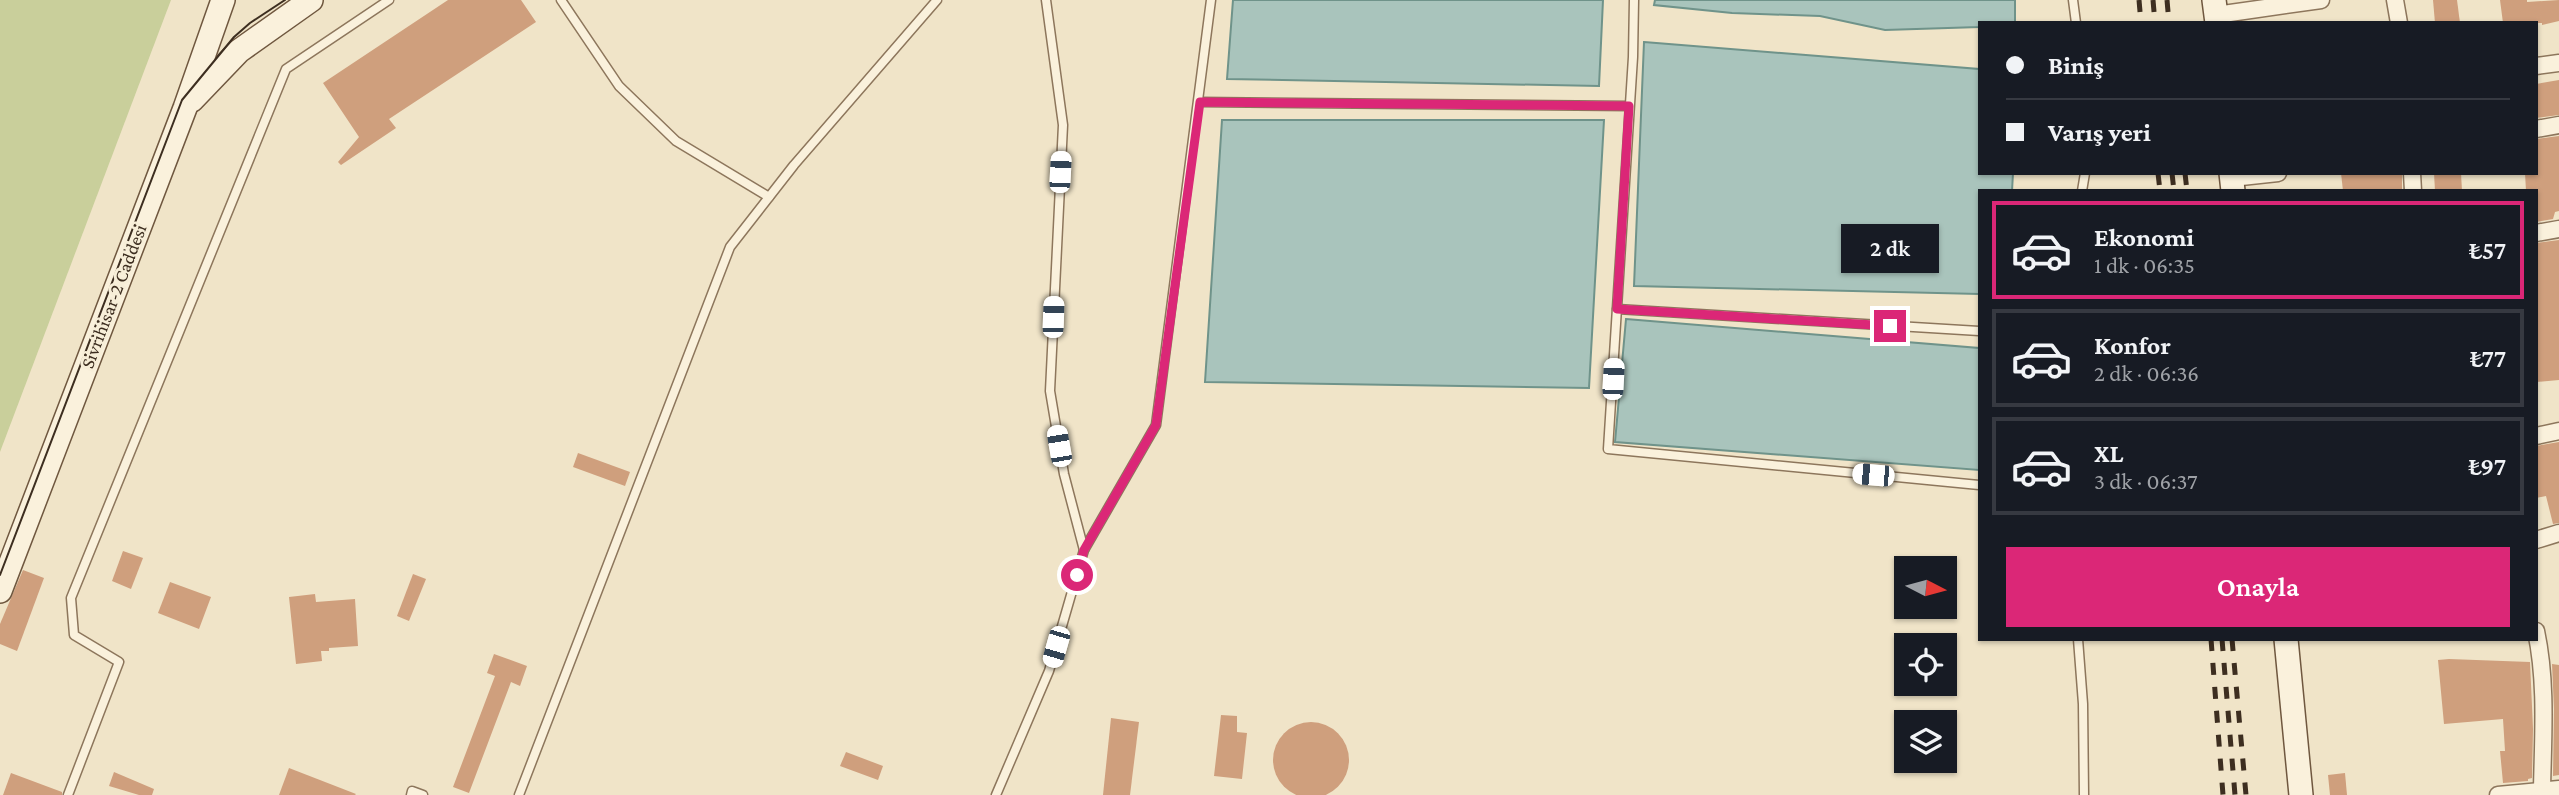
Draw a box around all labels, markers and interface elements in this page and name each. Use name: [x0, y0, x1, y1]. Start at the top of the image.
text: Biniş: [2048, 51, 2104, 80]
text: Varış yeri: [2048, 118, 2151, 147]
car: [1049, 150, 1072, 194]
icon: car: [2010, 219, 2073, 282]
street label: Sivrihisar-2 Caddesi: [76, 221, 151, 371]
text: Ekonomi: [2094, 223, 2194, 252]
callout: 2 dk: [1841, 224, 1939, 274]
text: 2 dk: [1870, 235, 1910, 261]
text: ₺57: [2469, 236, 2506, 265]
text: 1 dk · 06:35: [2094, 252, 2195, 278]
car: [1042, 296, 1065, 338]
route end: [1874, 310, 1906, 342]
icon: car: [2010, 327, 2073, 390]
text: Konfor: [2094, 331, 2171, 360]
text: ₺77: [2470, 344, 2506, 373]
car: [1602, 357, 1625, 401]
text: 2 dk · 06:36: [2094, 360, 2199, 386]
car: [1046, 423, 1073, 469]
icon: car: [2010, 435, 2073, 498]
text: XL: [2094, 439, 2123, 468]
text: ₺97: [2469, 452, 2506, 481]
car: [1852, 463, 1895, 487]
text: 3 dk · 06:37: [2094, 468, 2198, 494]
button: Onayla: [2006, 547, 2510, 627]
north arrow: [1894, 556, 1956, 620]
map controls: [1894, 556, 1957, 773]
route start: [1061, 559, 1093, 591]
car: [1041, 624, 1072, 670]
button: locate: [1894, 633, 1957, 696]
button: layers: [1894, 710, 1957, 773]

